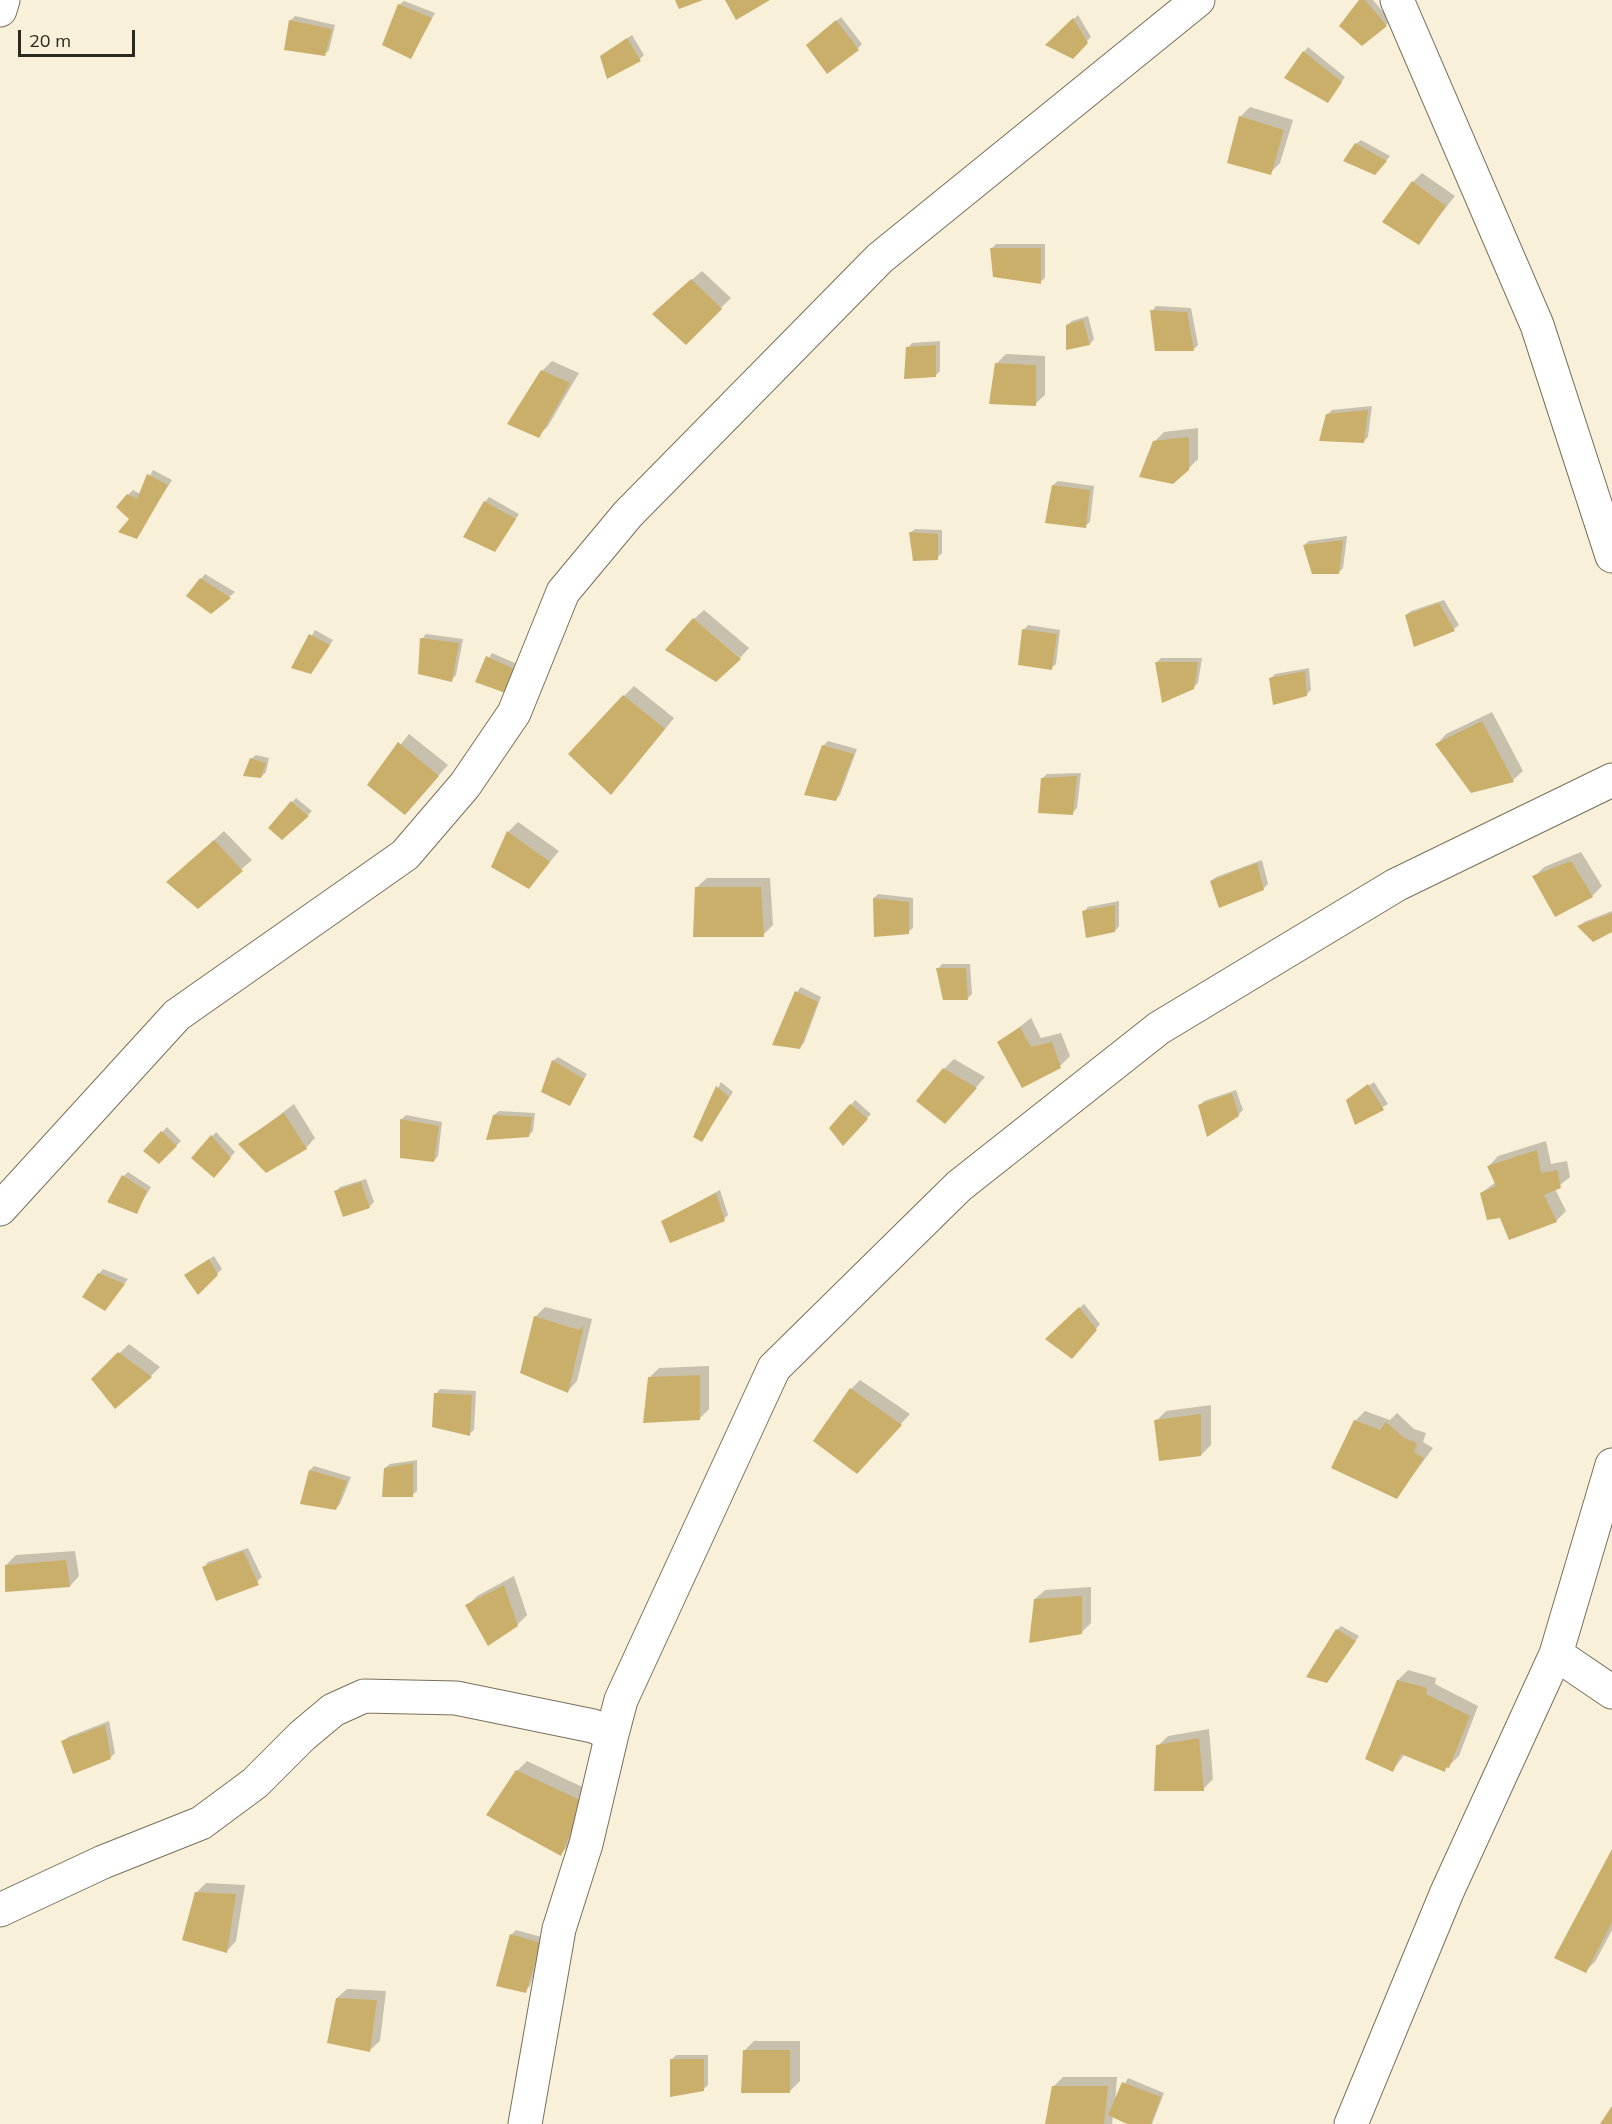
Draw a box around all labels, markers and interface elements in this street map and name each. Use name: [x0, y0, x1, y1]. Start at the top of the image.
scale bar: [21, 18, 138, 56]
text: 20 m: [29, 29, 71, 52]

